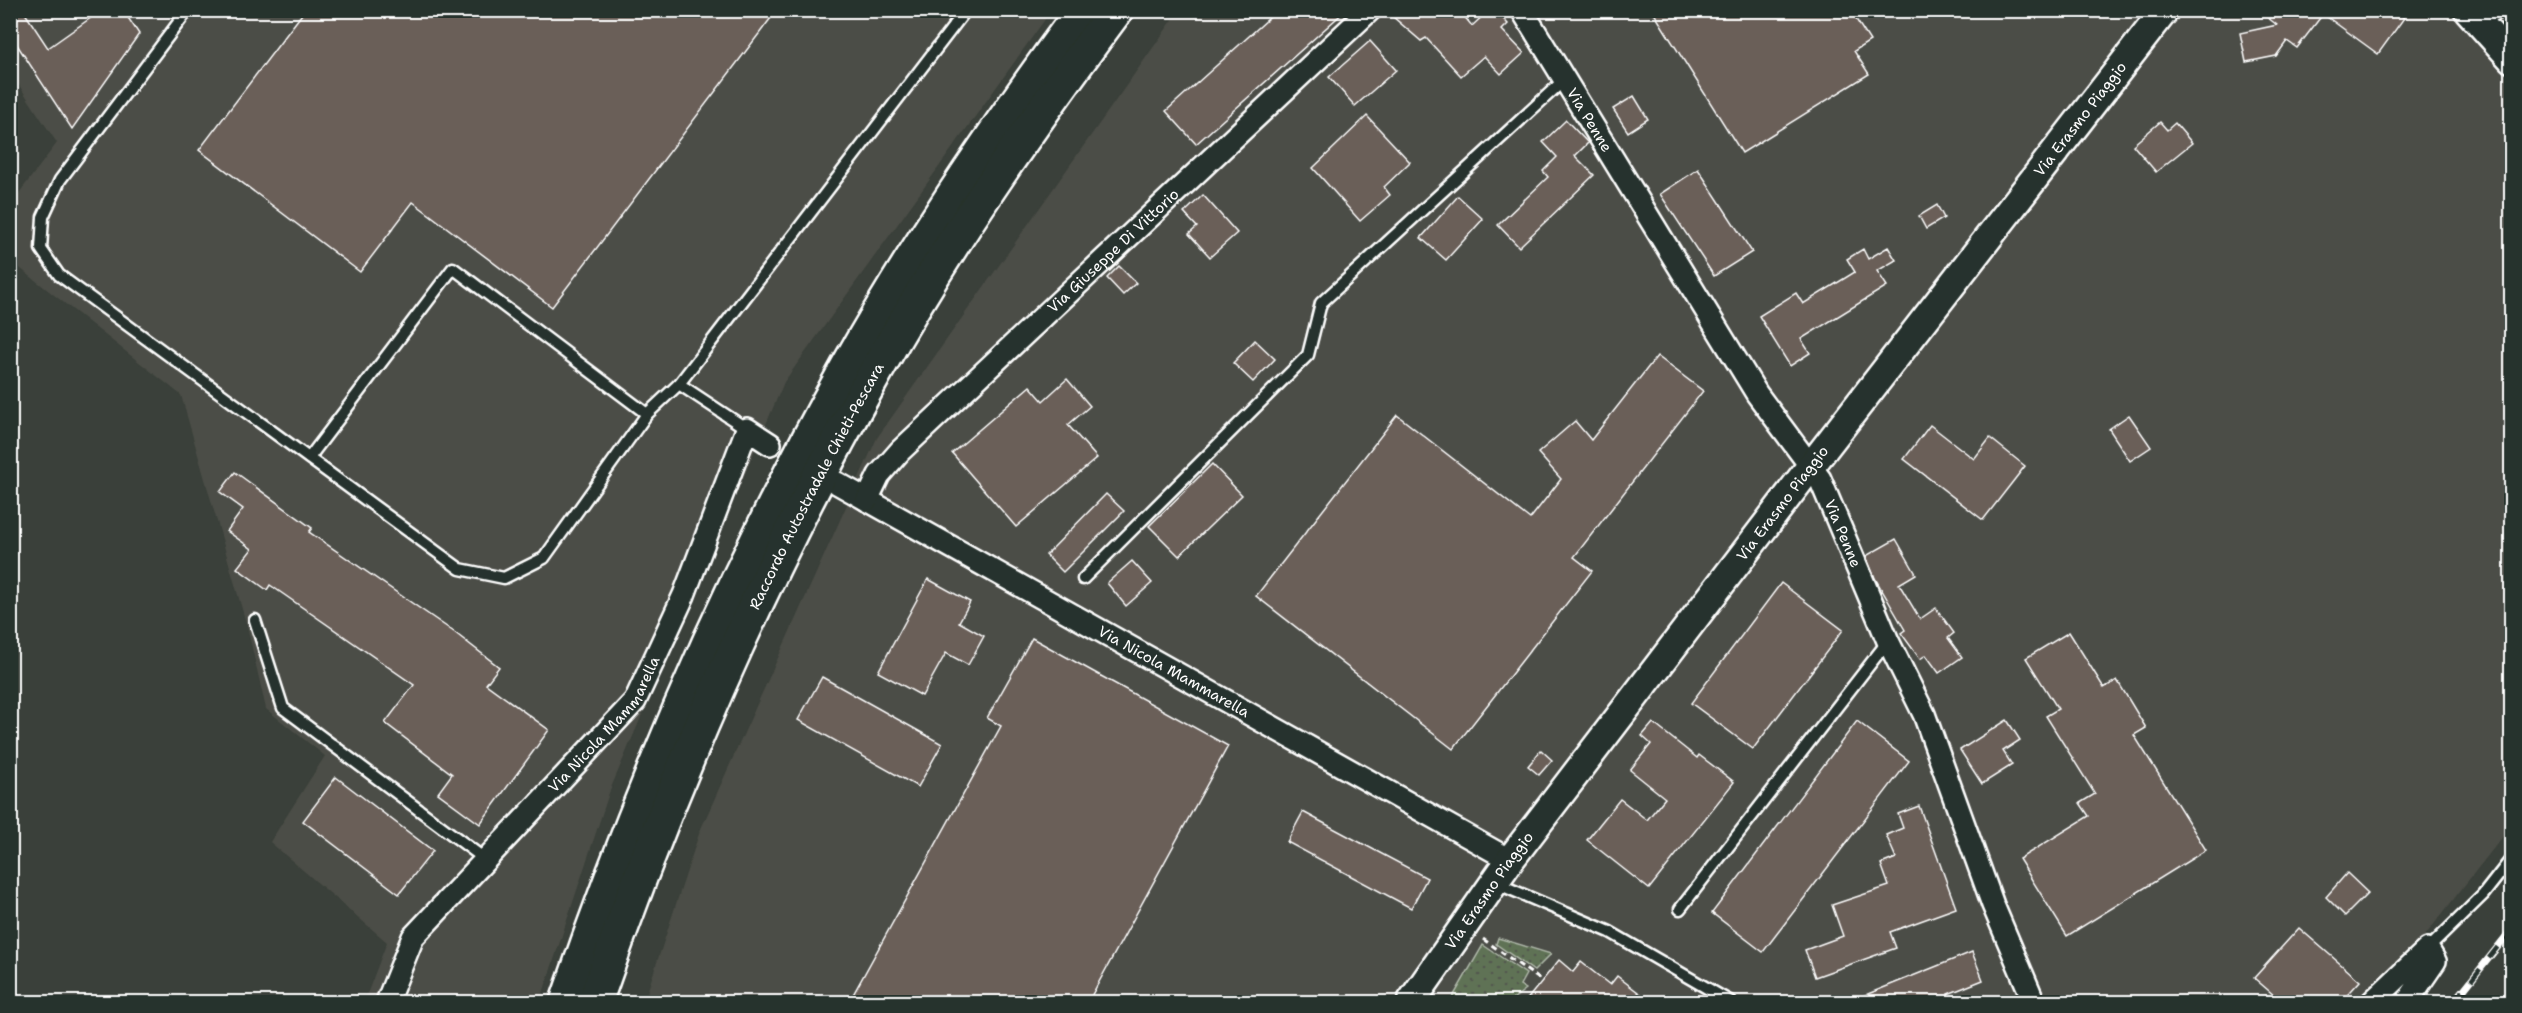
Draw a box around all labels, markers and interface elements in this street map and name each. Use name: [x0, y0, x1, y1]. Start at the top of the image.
street label: Via Erasmo Piaggio: [2029, 58, 2131, 181]
street label: Via Penne: [1562, 84, 1617, 156]
street label: Via Giuseppe Di Vittorio: [1043, 184, 1183, 318]
street label: Raccordo Autostradale Chieti-Pescara: [745, 359, 889, 613]
street label: Via Erasmo Piaggio: [1732, 442, 1833, 565]
street label: Via Penne: [1820, 496, 1866, 570]
street label: Via Nicola Mammarella: [1094, 621, 1254, 722]
street label: Via Nicola Mammarella: [544, 652, 665, 797]
street label: Via Erasmo Piaggio: [1440, 828, 1538, 954]

